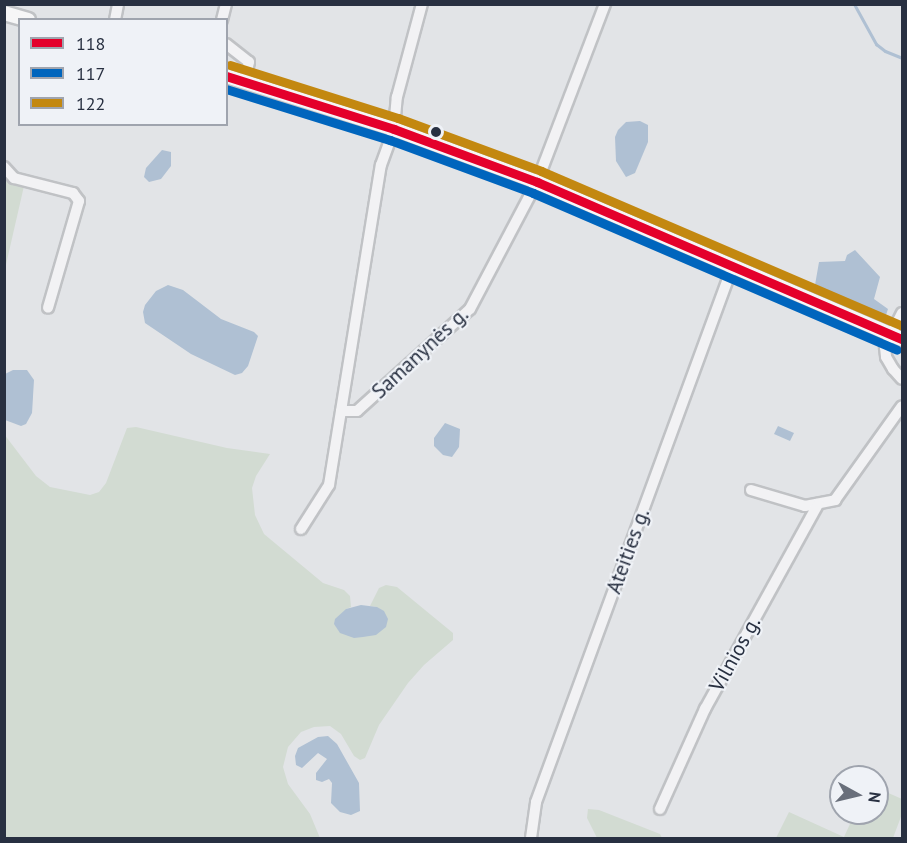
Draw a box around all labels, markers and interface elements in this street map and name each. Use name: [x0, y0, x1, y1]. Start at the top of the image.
legend: [18, 18, 228, 126]
text: 118: [76, 32, 105, 55]
text: 117: [76, 62, 105, 85]
text: 122: [76, 92, 105, 115]
unlabelled marker: [430, 126, 442, 138]
street label: Samanynės g.: [367, 302, 473, 404]
street label: Ateities g.: [601, 505, 655, 597]
street label: Vilnios g.: [704, 612, 766, 696]
north arrow: [829, 765, 889, 825]
text: N: [864, 791, 885, 804]

